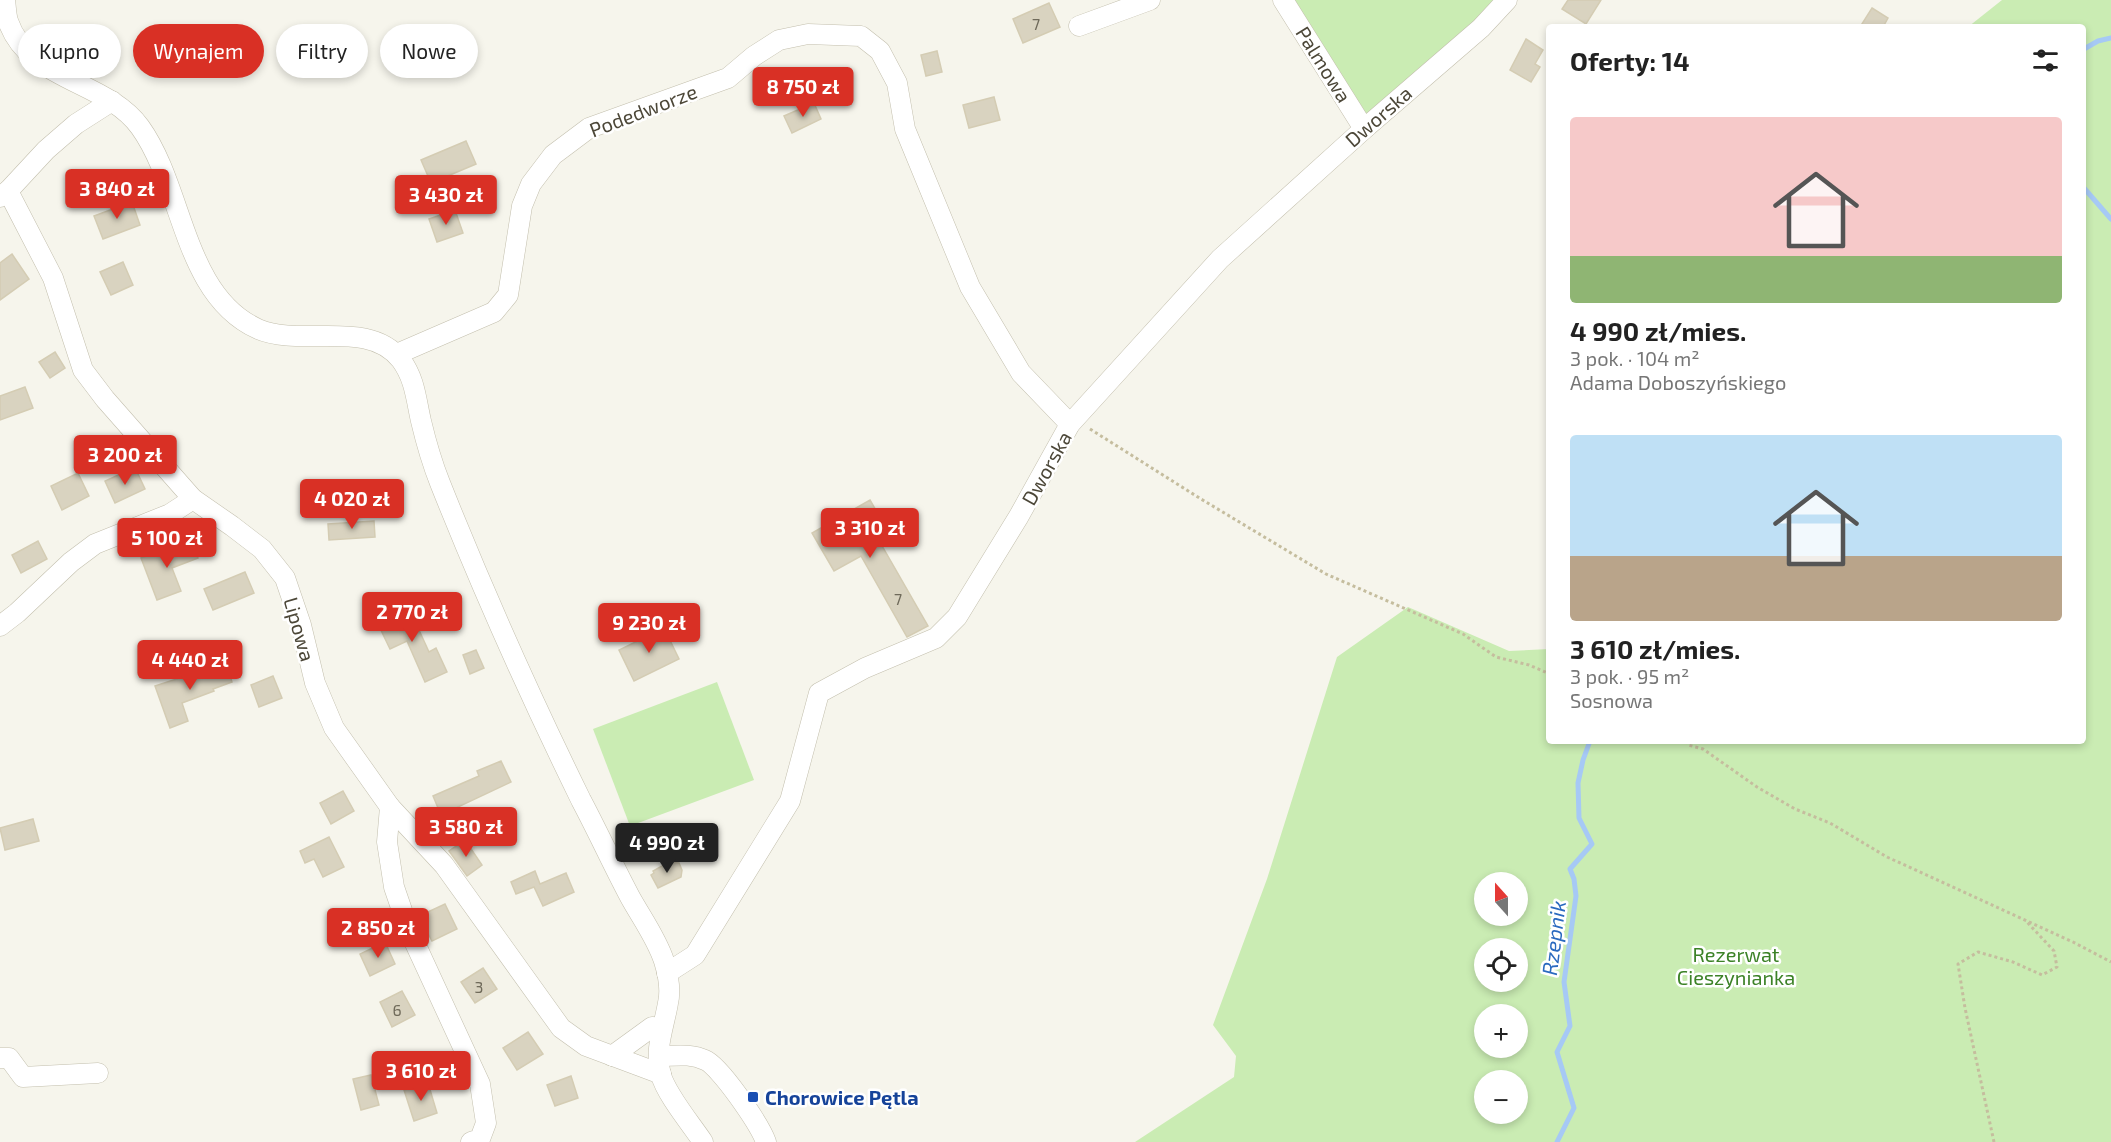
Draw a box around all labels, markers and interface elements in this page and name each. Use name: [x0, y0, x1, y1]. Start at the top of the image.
house number: 7: [1032, 14, 1040, 33]
street label: Palmowa: [1291, 22, 1357, 106]
chip: Kupno: [18, 24, 121, 78]
chip: Wynajem: [133, 24, 264, 78]
chip: Filtry: [276, 24, 368, 78]
chip: Nowe: [380, 24, 478, 78]
icon: filters: [2029, 44, 2062, 77]
text: Oferty: 14: [1570, 45, 1689, 76]
pin: 8 750 zł: [741, 67, 865, 118]
text: 8 750 zł: [766, 74, 840, 98]
street label: Podedworze: [586, 78, 700, 142]
street label: Dworska: [1340, 81, 1416, 151]
icon: home: [1762, 156, 1870, 264]
pin: 3 840 zł: [55, 169, 179, 220]
pin: 3 430 zł: [384, 175, 508, 226]
text: 3 840 zł: [79, 176, 155, 200]
text: 3 430 zł: [409, 182, 483, 206]
text: 4 990 zł/mies.: [1570, 315, 1746, 346]
text: 3 pok. · 104 m²: [1570, 346, 1700, 370]
text: Adama Doboszyńskiego: [1570, 370, 1786, 394]
street label: Dworska: [1016, 427, 1076, 509]
pin: 3 200 zł: [63, 435, 187, 486]
text: 3 200 zł: [88, 442, 162, 466]
icon: home: [1762, 474, 1870, 582]
pin: 4 020 zł: [290, 479, 414, 530]
text: 4 020 zł: [314, 486, 390, 510]
pin: 3 310 zł: [808, 508, 932, 559]
text: 3 310 zł: [835, 515, 905, 539]
pin: 5 100 zł: [105, 518, 229, 569]
text: 5 100 zł: [131, 525, 203, 549]
house number: 7: [894, 589, 902, 608]
pin: 2 770 zł: [350, 592, 474, 643]
street label: Lipowa: [279, 594, 321, 664]
text: 2 770 zł: [376, 599, 448, 623]
pin: 9 230 zł: [587, 603, 711, 654]
text: 9 230 zł: [612, 610, 686, 634]
text: 3 610 zł/mies.: [1570, 633, 1740, 664]
pin: 4 440 zł: [128, 640, 252, 691]
text: 4 440 zł: [151, 647, 229, 671]
text: 3 pok. · 95 m²: [1570, 664, 1689, 688]
text: Sosnowa: [1570, 688, 1653, 712]
pin: 3 580 zł: [404, 807, 528, 858]
text: 3 580 zł: [429, 814, 503, 838]
pin: 4 990 zł: [605, 823, 729, 874]
text: 4 990 zł: [629, 830, 705, 854]
north arrow: [1474, 872, 1528, 926]
map controls: [1474, 872, 1528, 1124]
water label: Rzepnik: [1536, 899, 1570, 977]
pin: 2 850 zł: [316, 908, 440, 959]
text: 2 850 zł: [341, 915, 415, 939]
button: locate: [1474, 938, 1528, 992]
park label: Rezerwat Cieszynianka: [1677, 942, 1795, 989]
house number: 3: [475, 977, 483, 996]
house number: 6: [392, 1000, 402, 1019]
button: +: [1474, 1004, 1528, 1058]
pin: 3 610 zł: [359, 1051, 483, 1102]
text: 3 610 zł: [386, 1058, 456, 1082]
button: −: [1474, 1070, 1528, 1124]
place label: Chorowice Pętla: [765, 1085, 919, 1109]
marker: Chorowice Pętla: [746, 1090, 760, 1104]

